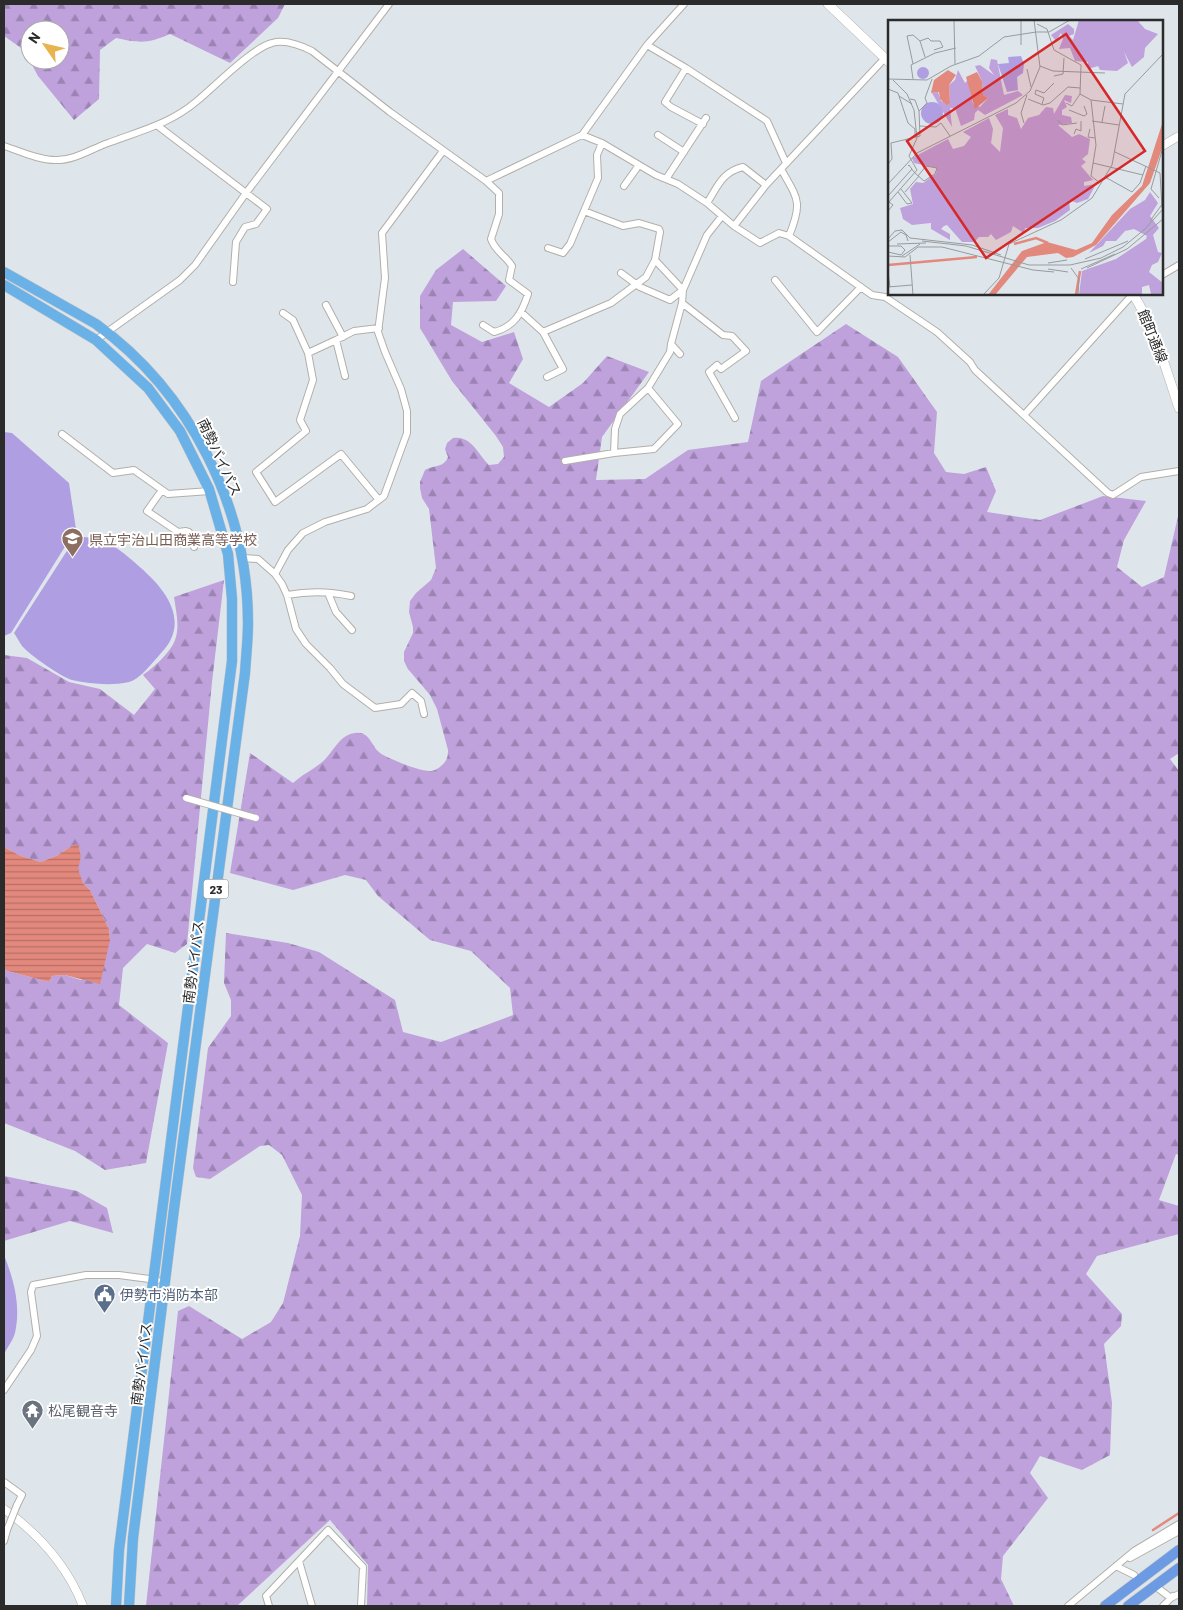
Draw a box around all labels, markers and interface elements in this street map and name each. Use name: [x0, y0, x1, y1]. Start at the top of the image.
north arrow: [20, 20, 70, 70]
inset map: [888, 20, 1163, 295]
text: N: [24, 29, 43, 46]
street label: 館町通線: [1135, 307, 1171, 365]
street label: 南勢バイパス: [195, 415, 245, 499]
school or university icon: 県立宇治山田商業高等学校: [61, 527, 85, 558]
place label: 県立宇治山田商業高等学校: [89, 531, 257, 548]
road number: 23: [204, 880, 228, 899]
street label: 南勢バイパス: [179, 919, 207, 1005]
public building icon: 伊勢市消防本部: [92, 1282, 116, 1313]
place label: 伊勢市消防本部: [120, 1286, 218, 1303]
street label: 南勢バイパス: [127, 1321, 155, 1407]
temple icon: 松尾観音寺: [20, 1398, 44, 1429]
place label: 松尾観音寺: [48, 1402, 118, 1419]

